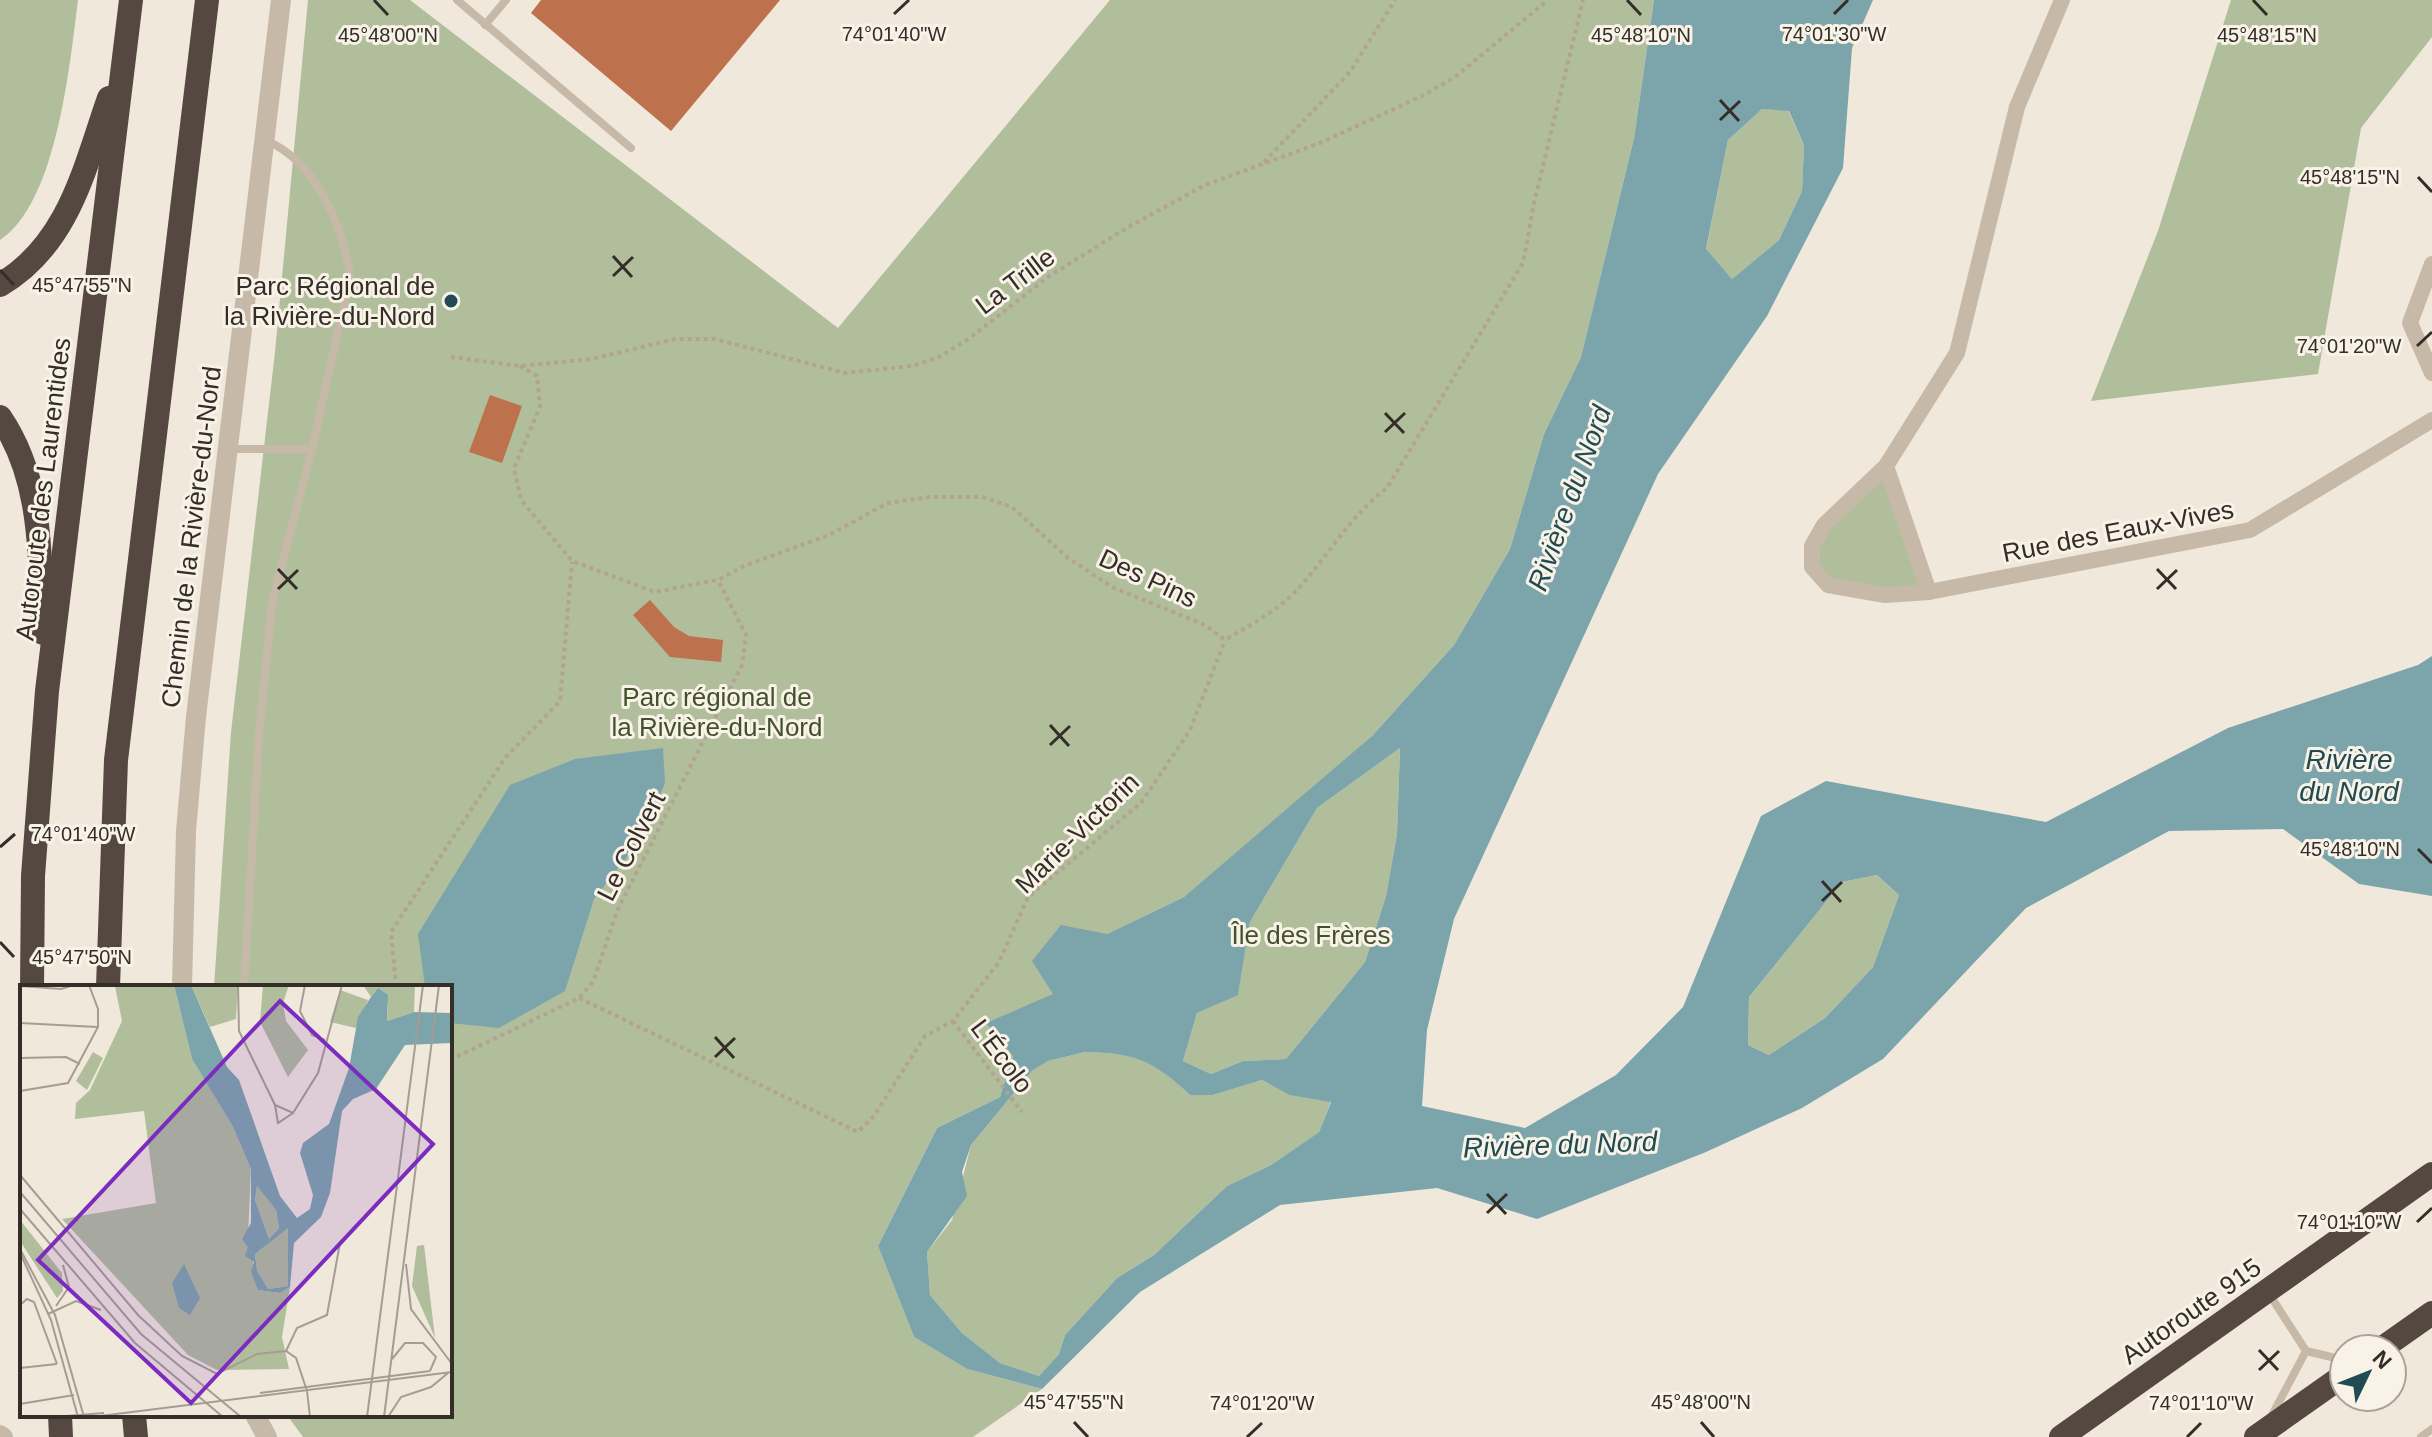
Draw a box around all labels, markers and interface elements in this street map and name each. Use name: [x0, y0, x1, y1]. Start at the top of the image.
text: 74°01'40"W: [842, 23, 946, 45]
text: 74°01'30"W: [1782, 23, 1886, 45]
text: 45°48'00"N: [338, 24, 438, 46]
text: 45°48'10"N: [1591, 24, 1691, 46]
text: 45°48'15"N: [2217, 24, 2317, 46]
text: 45°48'15"N: [2300, 166, 2400, 188]
street label: La Trille: [970, 242, 1060, 320]
place label: Parc Régional de la Rivière-du-Nord: [224, 271, 435, 331]
text: 45°47'55"N: [32, 274, 132, 296]
marker: Parc Régional de la Rivière-du-Nord: [442, 292, 460, 310]
text: 74°01'20"W: [2297, 335, 2401, 357]
street label: Autoroute des Laurentides: [10, 336, 76, 642]
street label: Chemin de la Rivière-du-Nord: [155, 364, 227, 710]
water label: Rivière du Nord: [1522, 400, 1618, 595]
street label: Rue des Eaux-Vives: [2000, 494, 2236, 568]
street label: Des Pins: [1095, 542, 1201, 614]
park label: Parc régional de la Rivière-du-Nord: [612, 682, 822, 742]
water label: Rivière du Nord: [2299, 744, 2400, 807]
street label: Marie-Victorin: [1009, 767, 1145, 899]
street label: Le Colvert: [591, 786, 672, 906]
text: 74°01'40"W: [31, 823, 135, 845]
text: 45°48'10"N: [2300, 838, 2400, 860]
park label: Île des Frères: [1231, 920, 1390, 950]
text: 45°47'50"N: [32, 946, 132, 968]
inset map: [20, 985, 452, 1417]
street label: L'Écolo: [965, 1013, 1039, 1099]
water label: Rivière du Nord: [1462, 1126, 1659, 1163]
text: 74°01'10"W: [2297, 1211, 2401, 1233]
street label: Autoroute 915: [2115, 1252, 2267, 1370]
north arrow: [2328, 1333, 2408, 1413]
text: N: [2368, 1345, 2397, 1374]
text: 45°47'55"N: [1024, 1391, 1124, 1413]
text: 45°48'00"N: [1651, 1391, 1751, 1413]
text: 74°01'20"W: [1210, 1392, 1314, 1414]
text: 74°01'10"W: [2149, 1392, 2253, 1414]

